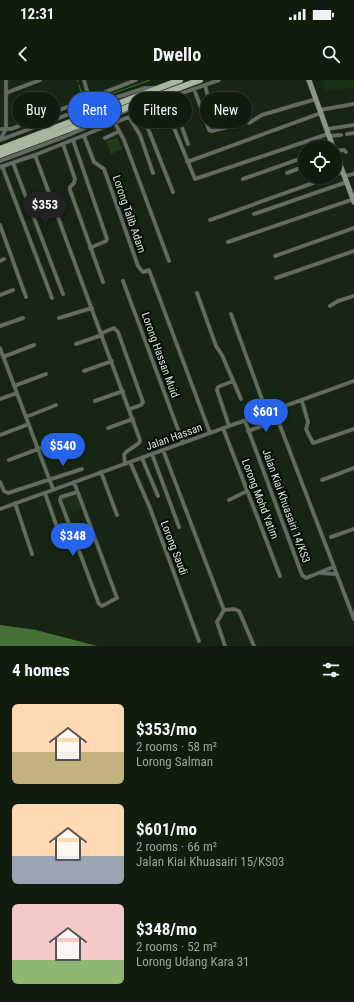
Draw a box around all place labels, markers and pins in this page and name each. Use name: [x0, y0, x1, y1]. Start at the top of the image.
pin: $353: [21, 192, 69, 226]
pin: $601: [242, 399, 290, 433]
pin: $540: [39, 433, 87, 467]
pin: $348: [49, 523, 97, 557]

